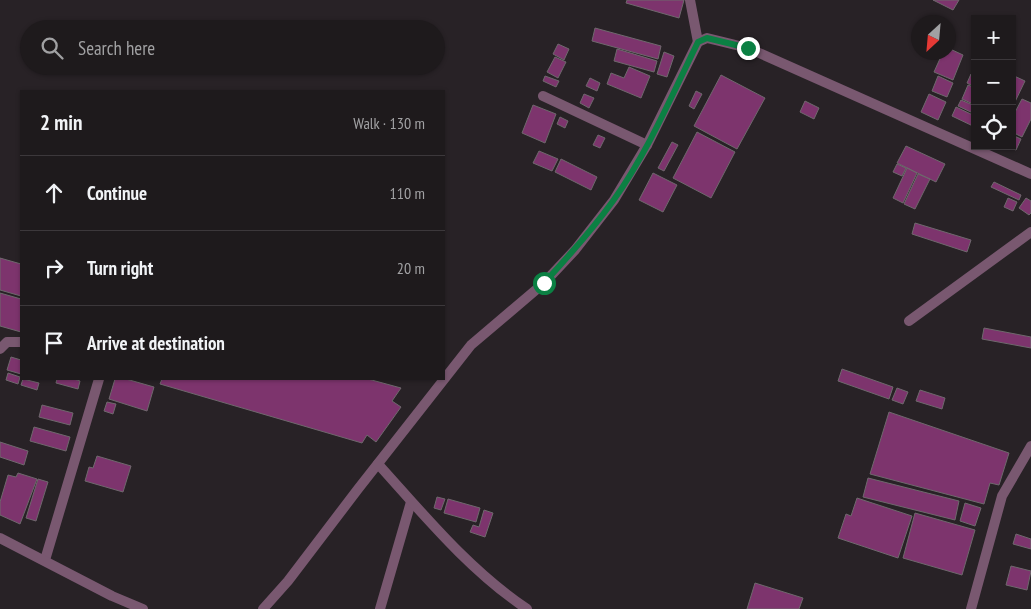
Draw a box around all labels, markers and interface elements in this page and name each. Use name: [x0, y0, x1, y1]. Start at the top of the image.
north arrow: [911, 15, 956, 60]
map controls: [971, 15, 1016, 150]
button: +: [971, 15, 1016, 60]
search box: [20, 20, 445, 75]
icon: search: [38, 34, 66, 62]
text: Search here: [78, 36, 155, 60]
route end: [737, 37, 760, 60]
button: −: [971, 60, 1016, 105]
button: locate: [971, 105, 1016, 150]
text: 2 min: [40, 109, 82, 136]
text: Walk · 130 m: [353, 113, 425, 133]
icon: ahead: [40, 179, 68, 207]
text: Continue: [87, 181, 147, 205]
text: 110 m: [390, 183, 425, 203]
icon: right: [40, 254, 68, 282]
text: Turn right: [87, 256, 153, 280]
text: 20 m: [397, 258, 425, 278]
route start: [533, 272, 556, 295]
icon: arrive: [40, 329, 68, 357]
text: Arrive at destination: [87, 331, 225, 355]

